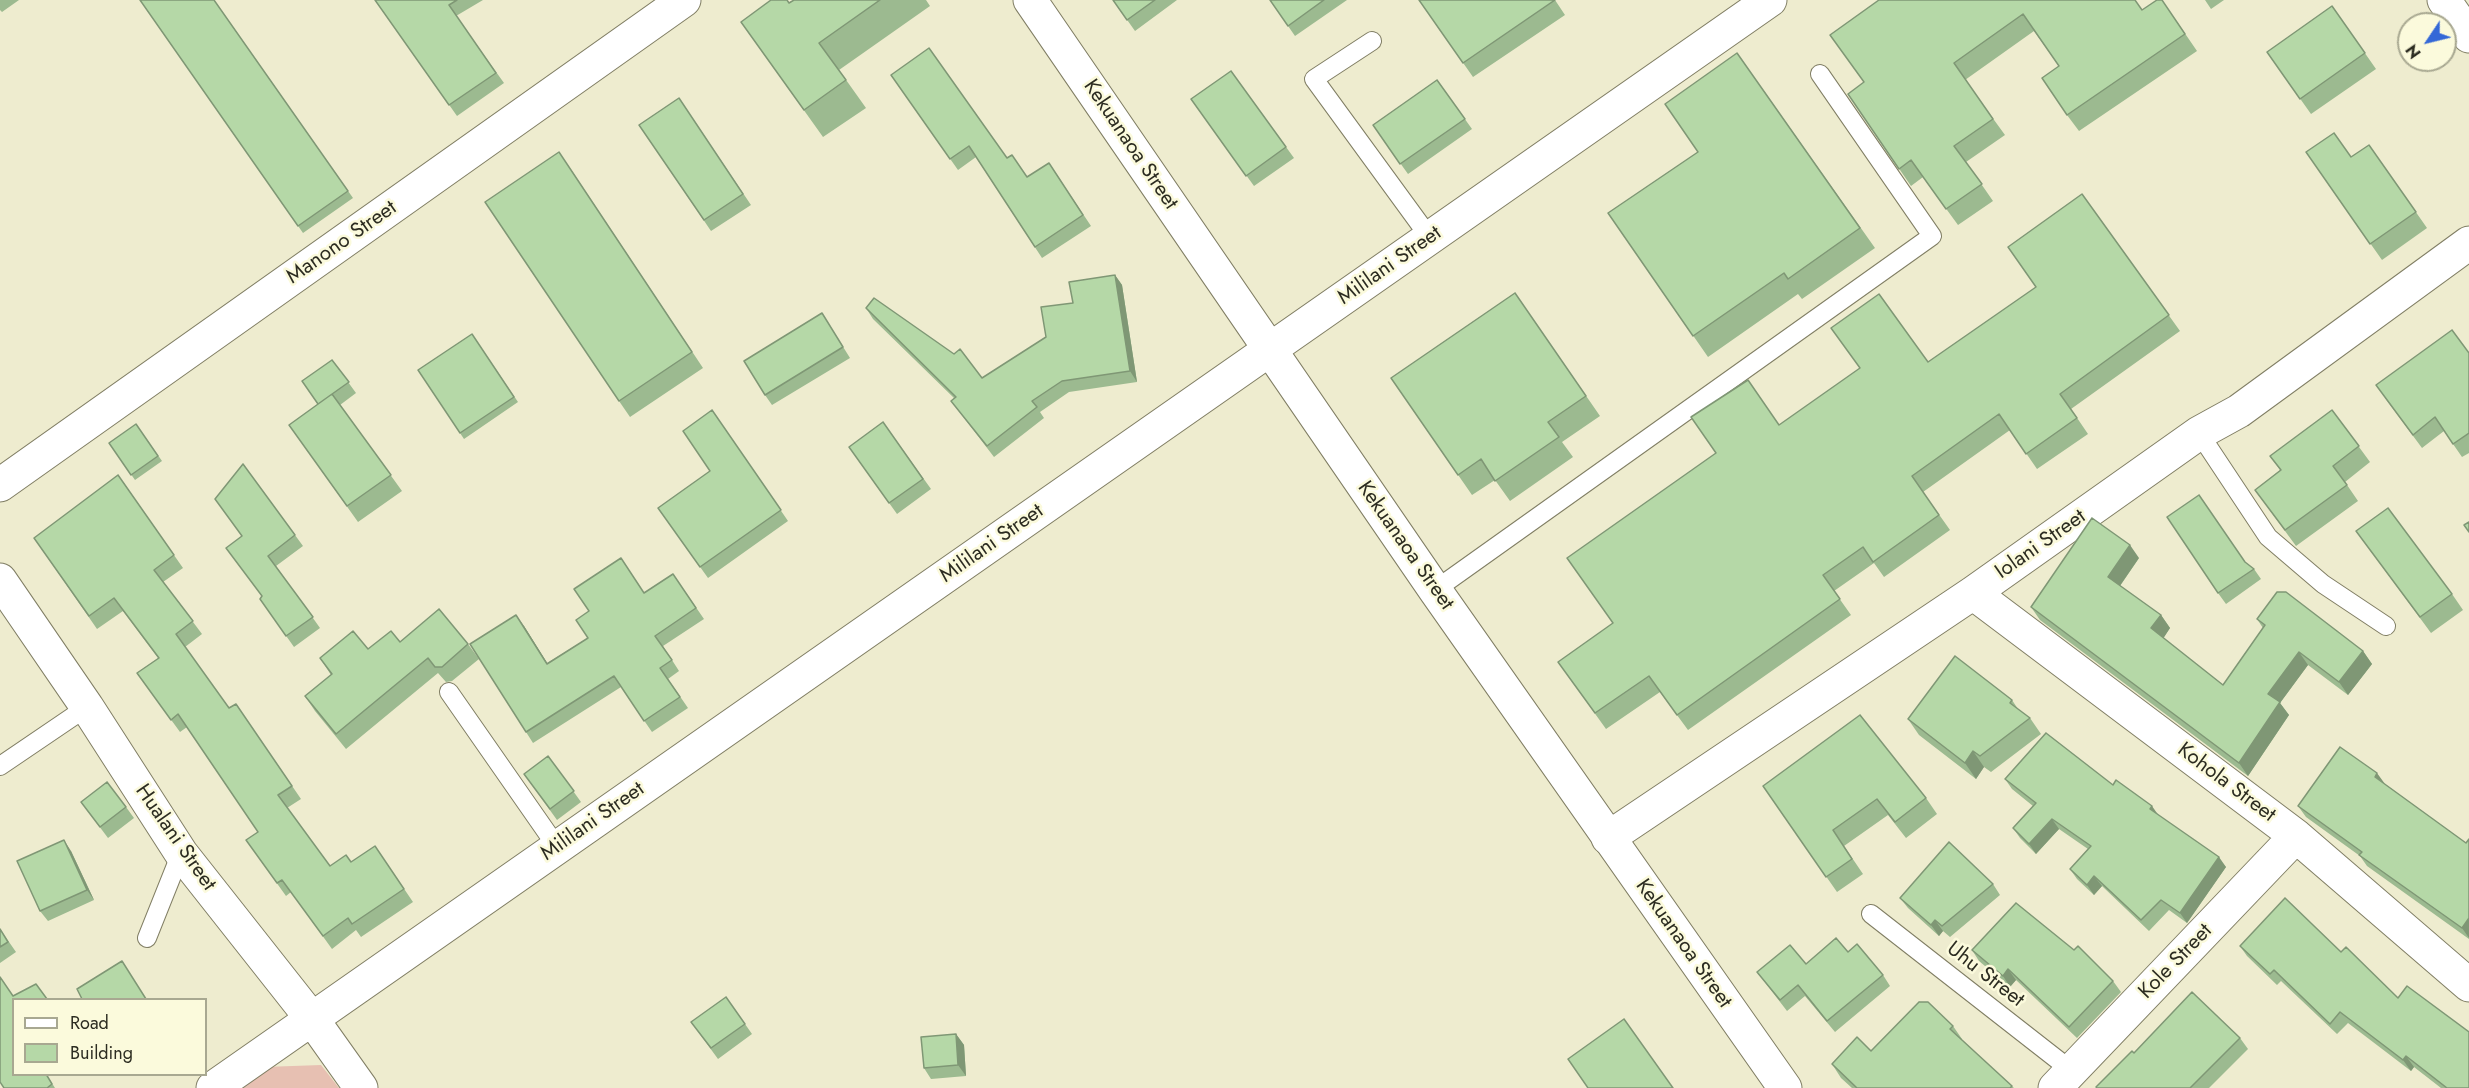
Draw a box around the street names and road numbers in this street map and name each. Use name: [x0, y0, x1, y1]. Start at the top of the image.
street label: Kekuanaoa Street: [1077, 75, 1183, 215]
street label: Manono Street: [282, 196, 402, 290]
street label: Mililani Street: [1333, 221, 1447, 311]
street label: Kekuanaoa Street: [1351, 477, 1459, 615]
street label: Mililani Street: [935, 499, 1049, 589]
street label: Iolani Street: [1991, 505, 2091, 585]
street label: Kohola Street: [2172, 738, 2280, 828]
street label: Mililani Street: [536, 777, 650, 867]
street label: Hualani Street: [129, 780, 221, 896]
street label: Kekuanaoa Street: [1629, 875, 1737, 1013]
street label: Kole Street: [2134, 919, 2218, 1005]
street label: Uhu Street: [1941, 937, 2029, 1013]

